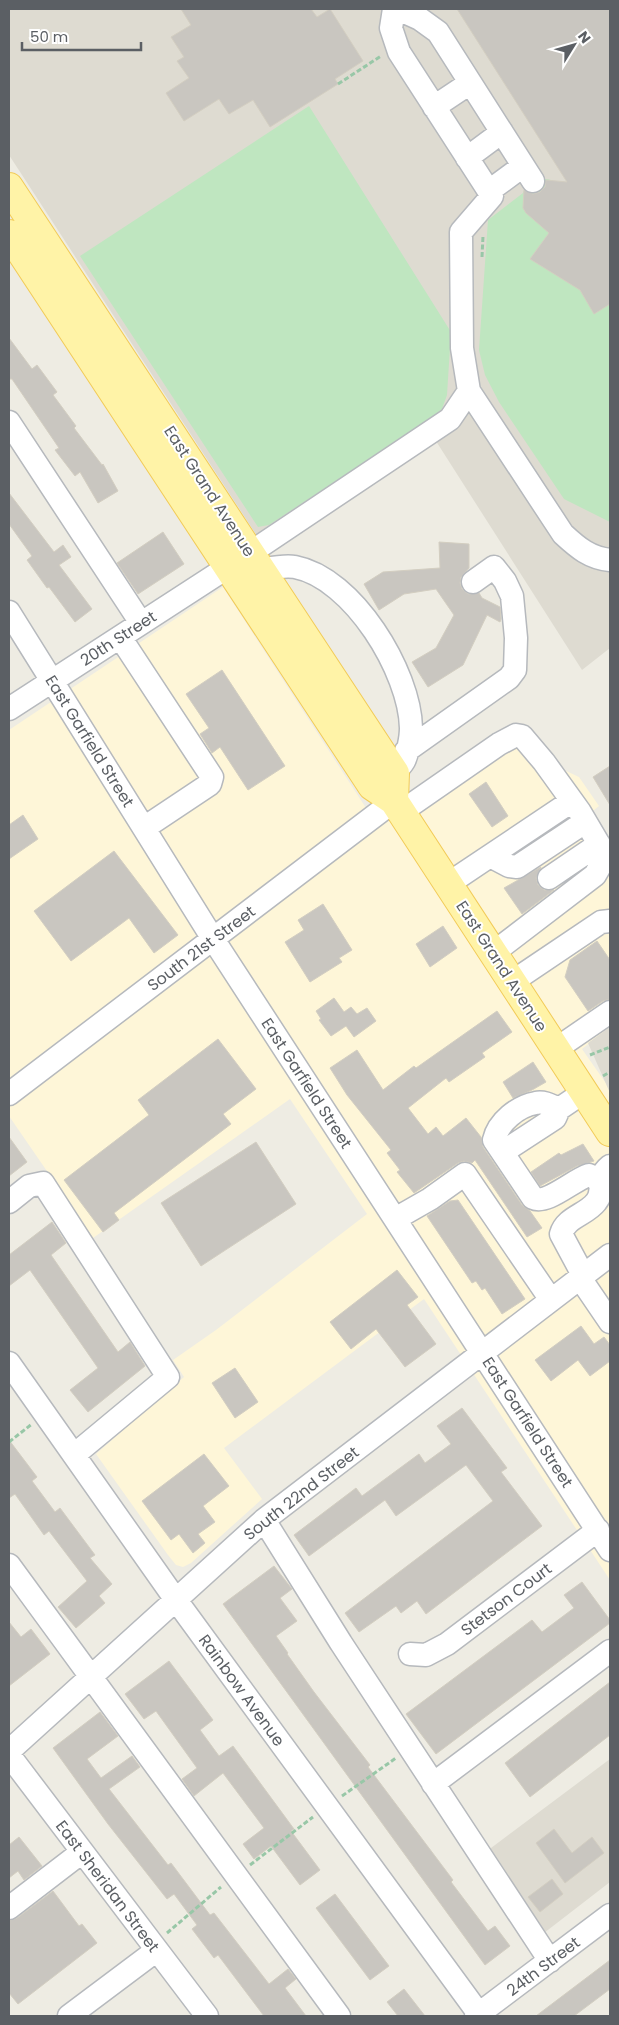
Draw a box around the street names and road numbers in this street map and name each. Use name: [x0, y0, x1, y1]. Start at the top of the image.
street label: East Grand Avenue: [159, 421, 261, 561]
street label: 20th Street: [76, 605, 161, 672]
street label: East Garfield Street: [40, 671, 140, 812]
street label: East Grand Avenue: [451, 896, 553, 1036]
street label: South 21st Street: [143, 900, 260, 997]
street label: East Garfield Street: [256, 1013, 358, 1153]
street label: East Garfield Street: [477, 1352, 579, 1492]
street label: South 22nd Street: [239, 1441, 364, 1546]
street label: Stetson Court: [456, 1557, 557, 1641]
street label: Rainbow Avenue: [193, 1630, 290, 1751]
street label: East Sheridan Street: [50, 1816, 165, 1957]
street label: 24th Street: [502, 1931, 585, 2002]

